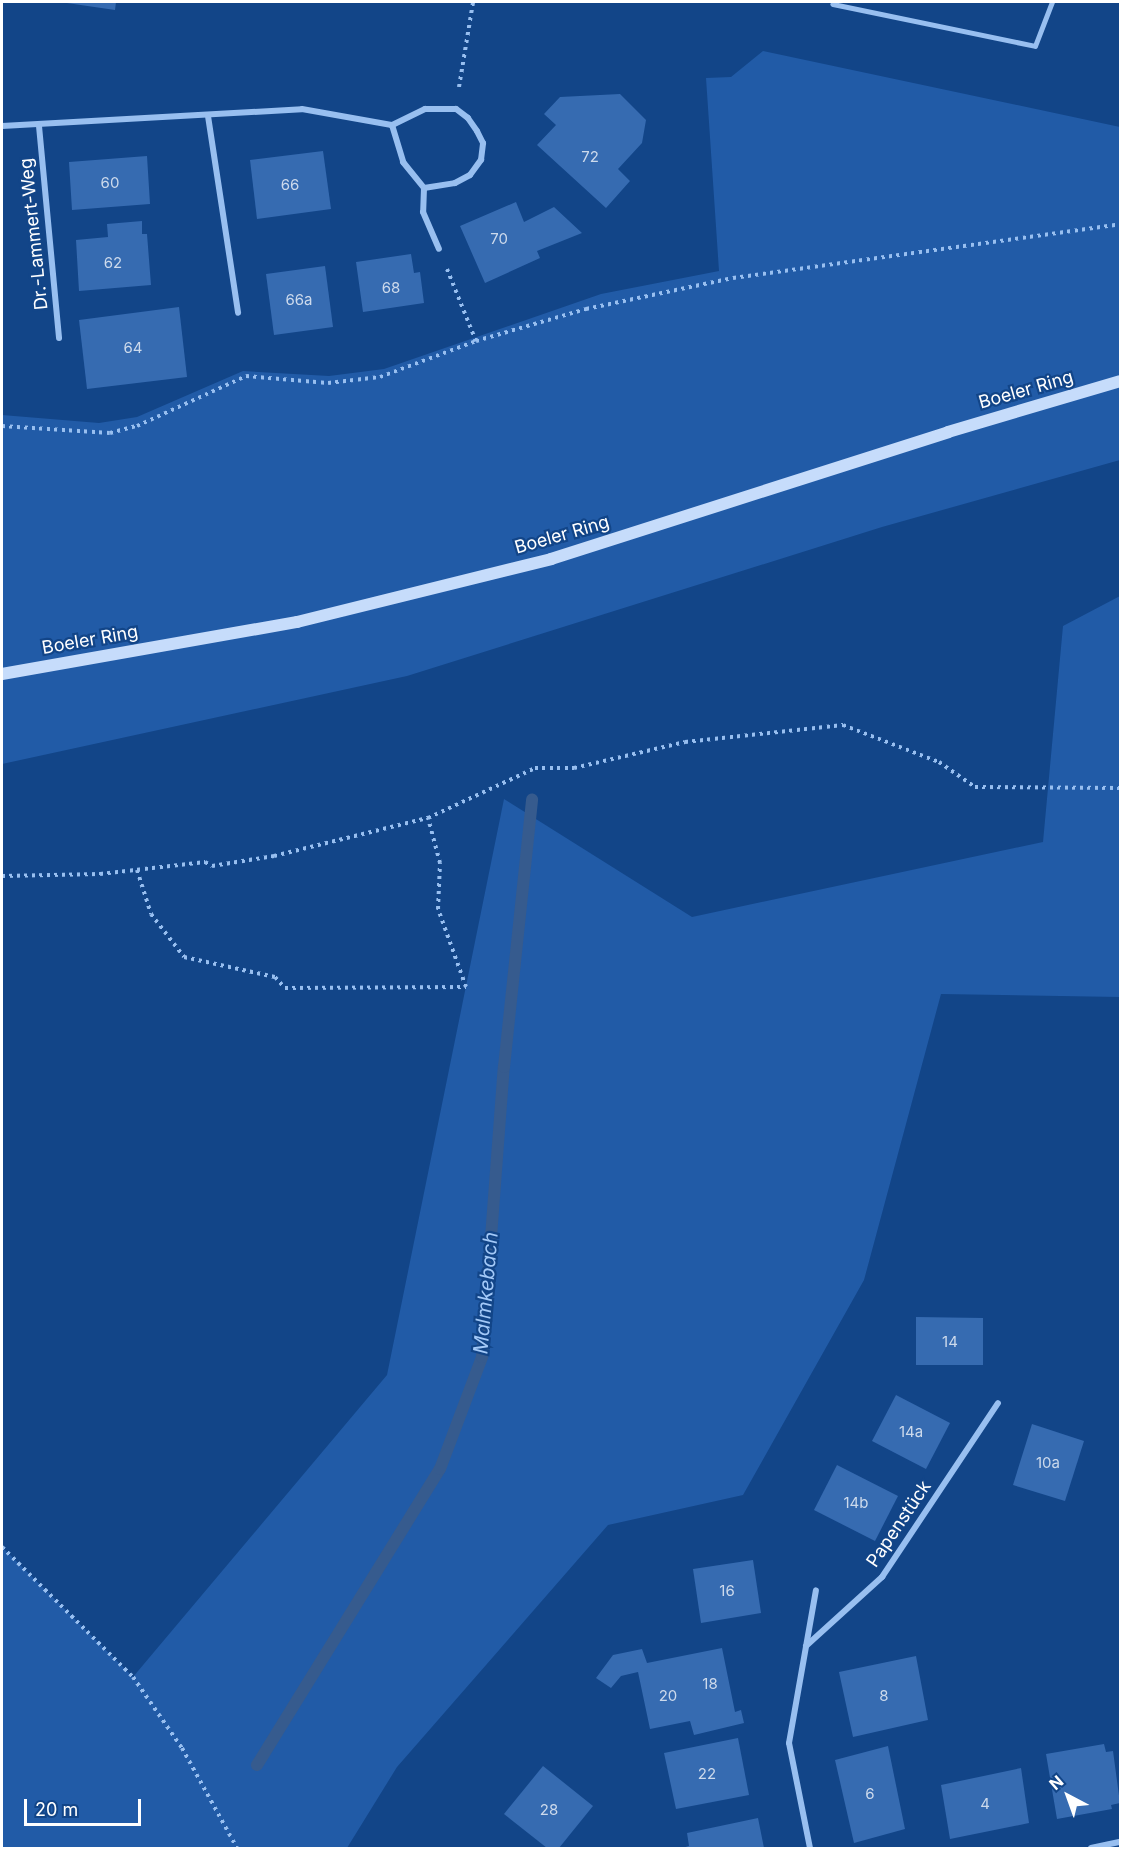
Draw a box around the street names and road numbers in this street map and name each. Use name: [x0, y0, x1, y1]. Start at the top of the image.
street label: Dr.-Lammert-Weg: [15, 157, 53, 311]
street label: Boeler Ring: [976, 366, 1076, 414]
street label: Boeler Ring: [512, 511, 612, 559]
street label: Boeler Ring: [40, 621, 140, 659]
street label: Papenstück: [862, 1477, 936, 1571]

